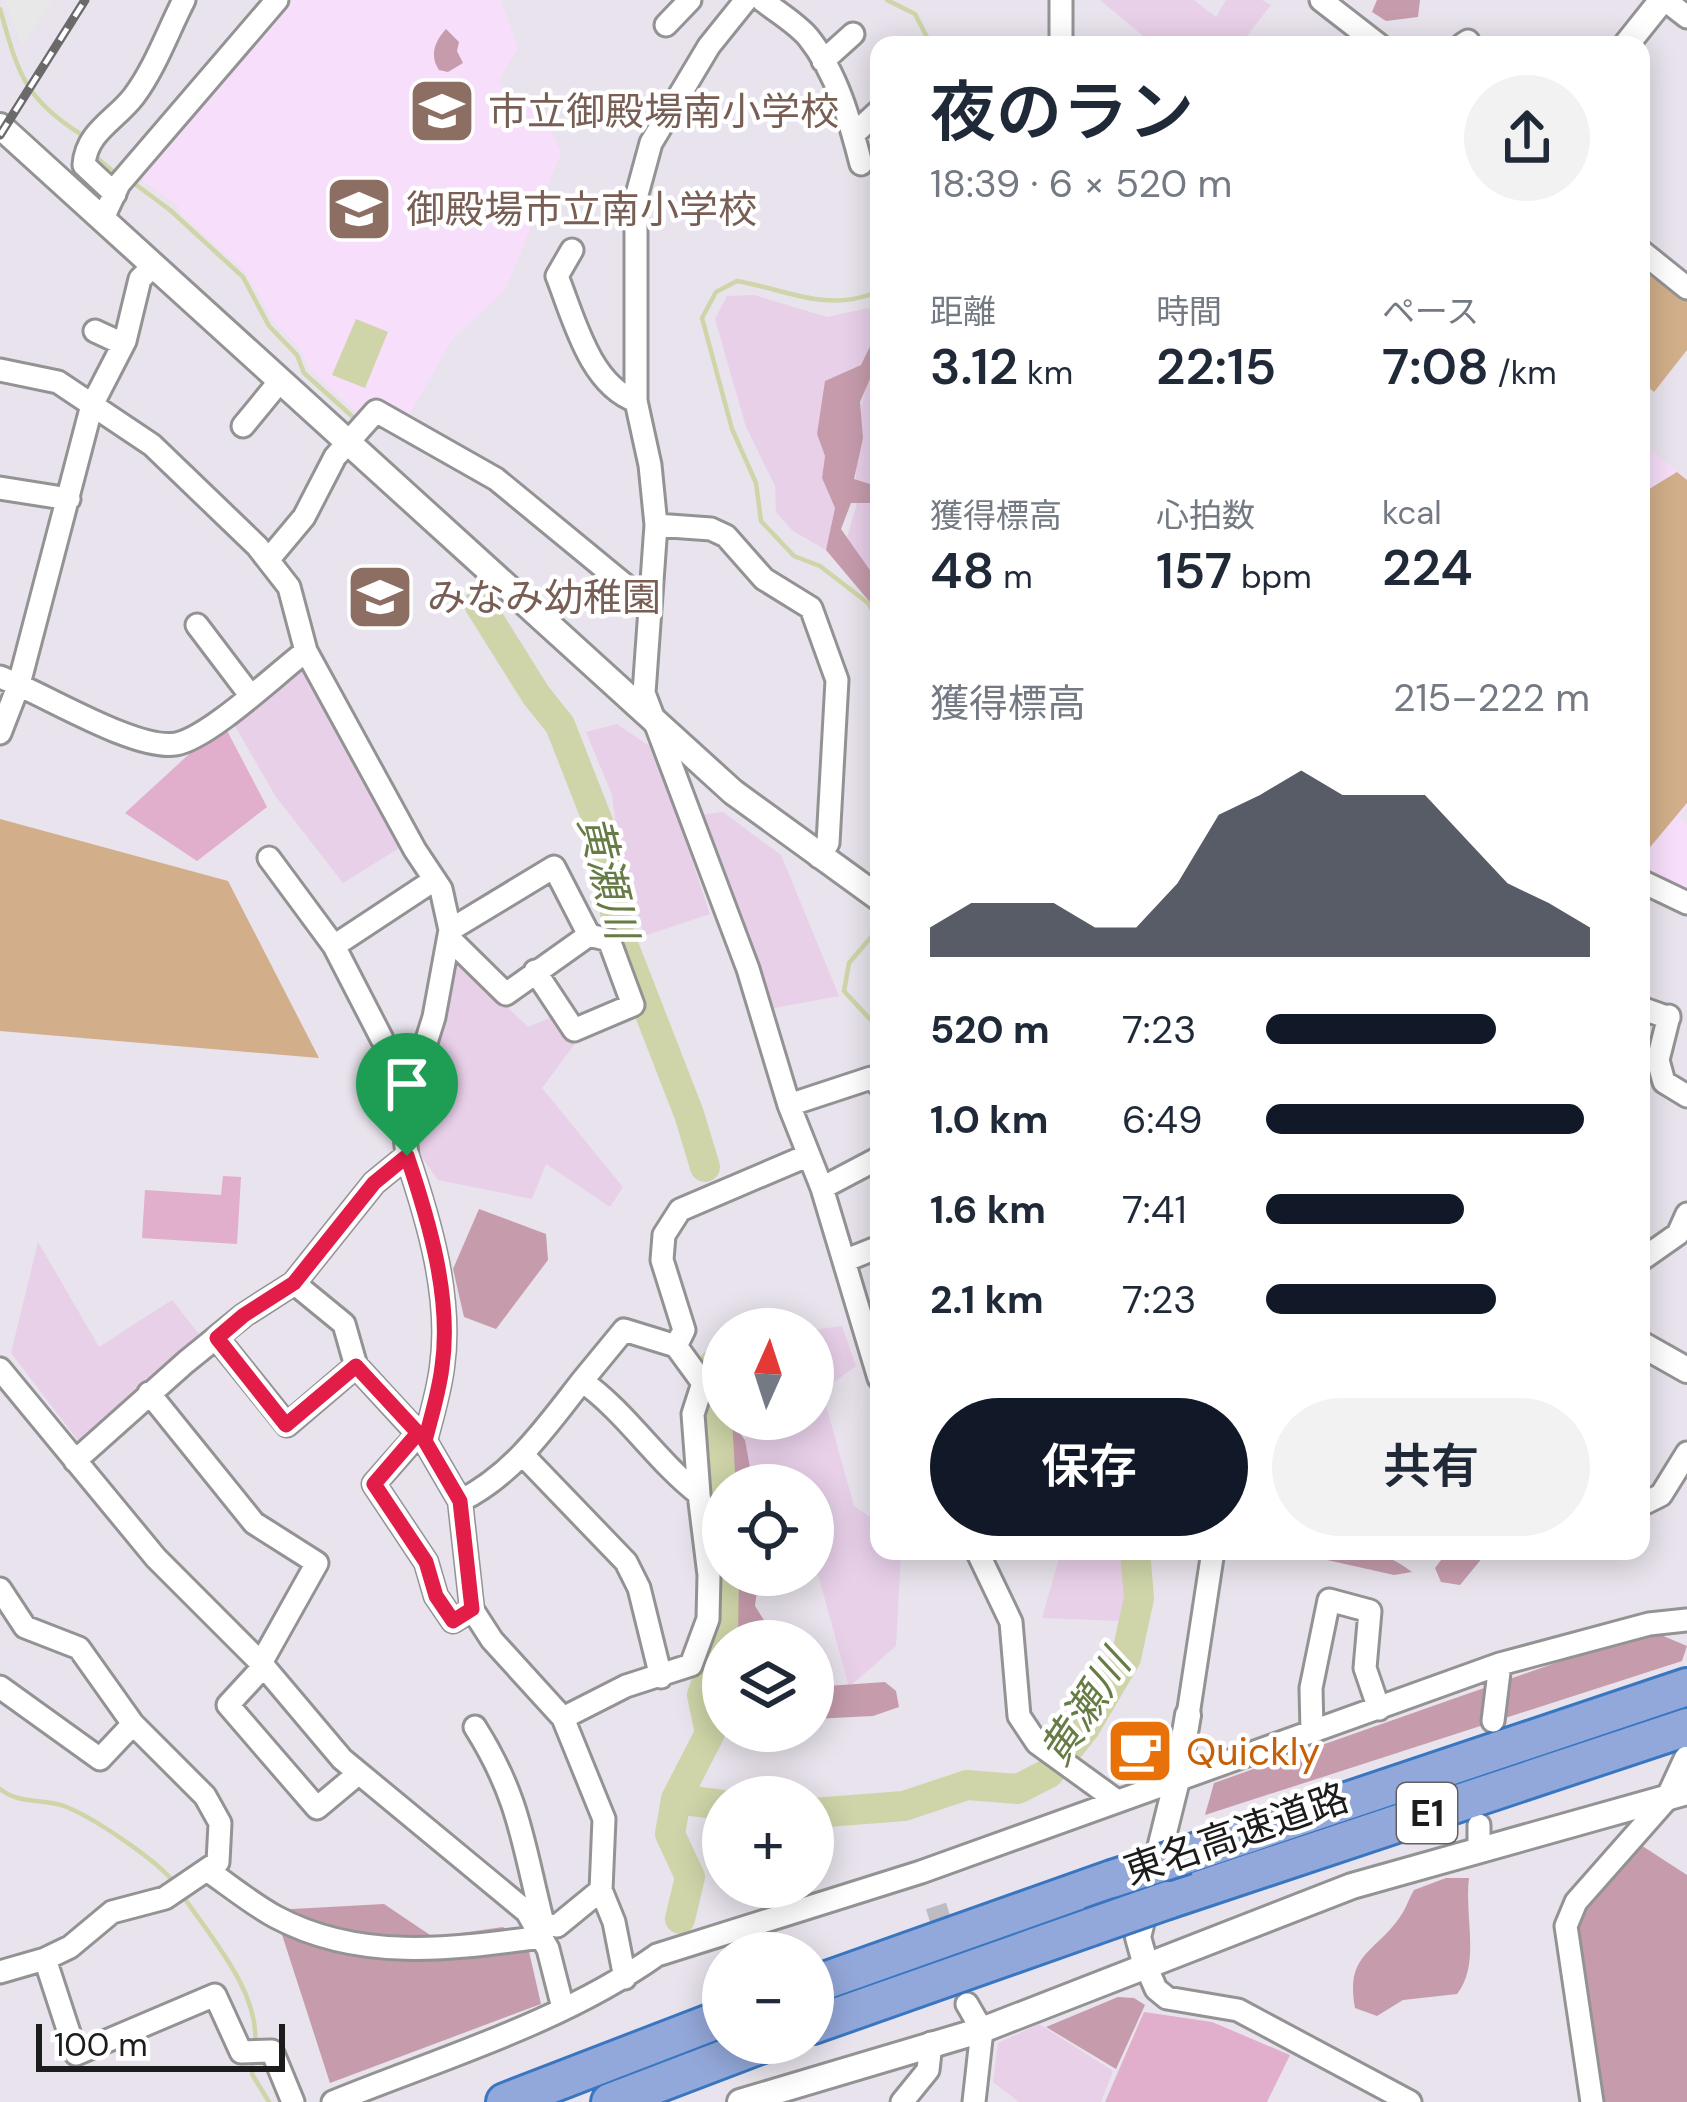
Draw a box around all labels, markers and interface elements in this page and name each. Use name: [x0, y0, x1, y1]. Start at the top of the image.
text: 夜のラン: [930, 70, 1194, 155]
button: share: [1464, 75, 1590, 201]
school or university icon: 市立御殿場南小学校: [407, 76, 477, 146]
place label: 市立御殿場南小学校: [488, 86, 839, 137]
text: 18:39 · 6 × 520 m: [930, 158, 1232, 209]
school or university icon: 御殿場市立南小学校: [324, 174, 394, 244]
place label: 御殿場市立南小学校: [406, 184, 757, 235]
text: 距離: [930, 290, 996, 333]
text: 時間: [1156, 290, 1222, 333]
text: ペース: [1382, 290, 1479, 333]
text: 3.12: [930, 333, 1018, 400]
text: 22:15: [1156, 333, 1276, 400]
text: 7:08: [1382, 333, 1489, 400]
text: km: [1018, 351, 1073, 394]
text: /km: [1489, 351, 1557, 394]
text: kcal: [1382, 491, 1442, 534]
text: 獲得標高: [930, 494, 1062, 537]
text: 心拍数: [1156, 494, 1255, 537]
text: 224: [1382, 534, 1473, 601]
text: 48: [930, 537, 994, 604]
text: 157: [1156, 537, 1232, 604]
text: m: [994, 555, 1033, 598]
text: bpm: [1232, 555, 1312, 598]
school or university icon: みなみ幼稚園: [345, 562, 415, 632]
place label: みなみ幼稚園: [427, 572, 661, 623]
text: 215–222 m: [1393, 672, 1590, 723]
text: 獲得標高: [930, 678, 1086, 729]
water label: 黄瀬川: [566, 809, 651, 949]
text: 520 m: [930, 1004, 1050, 1055]
text: 7:23: [1122, 1004, 1196, 1055]
pin: [356, 1033, 458, 1156]
icon: arrive: [374, 1051, 440, 1117]
text: 1.0 km: [930, 1094, 1048, 1145]
text: 6:49: [1122, 1094, 1203, 1145]
text: 1.6 km: [930, 1184, 1046, 1235]
text: 7:41: [1122, 1184, 1187, 1235]
text: 2.1 km: [930, 1274, 1044, 1325]
text: 7:23: [1122, 1274, 1196, 1325]
north arrow: [702, 1308, 834, 1440]
map controls: [702, 1308, 834, 2064]
button: 保存: [930, 1398, 1248, 1536]
button: 共有: [1272, 1398, 1590, 1536]
button: locate: [702, 1464, 834, 1596]
button: layers: [702, 1620, 834, 1752]
water label: 黄瀬川: [1028, 1637, 1145, 1776]
cafe icon: Quickly: [1105, 1716, 1175, 1786]
place label: Quickly: [1186, 1726, 1320, 1777]
street label: 東名高速道路: [1117, 1772, 1355, 1896]
button: +: [702, 1776, 834, 1908]
road number: E1: [1397, 1783, 1457, 1843]
button: −: [702, 1932, 834, 2064]
scale bar: [36, 2018, 285, 2071]
text: 100 m: [54, 2023, 148, 2066]

